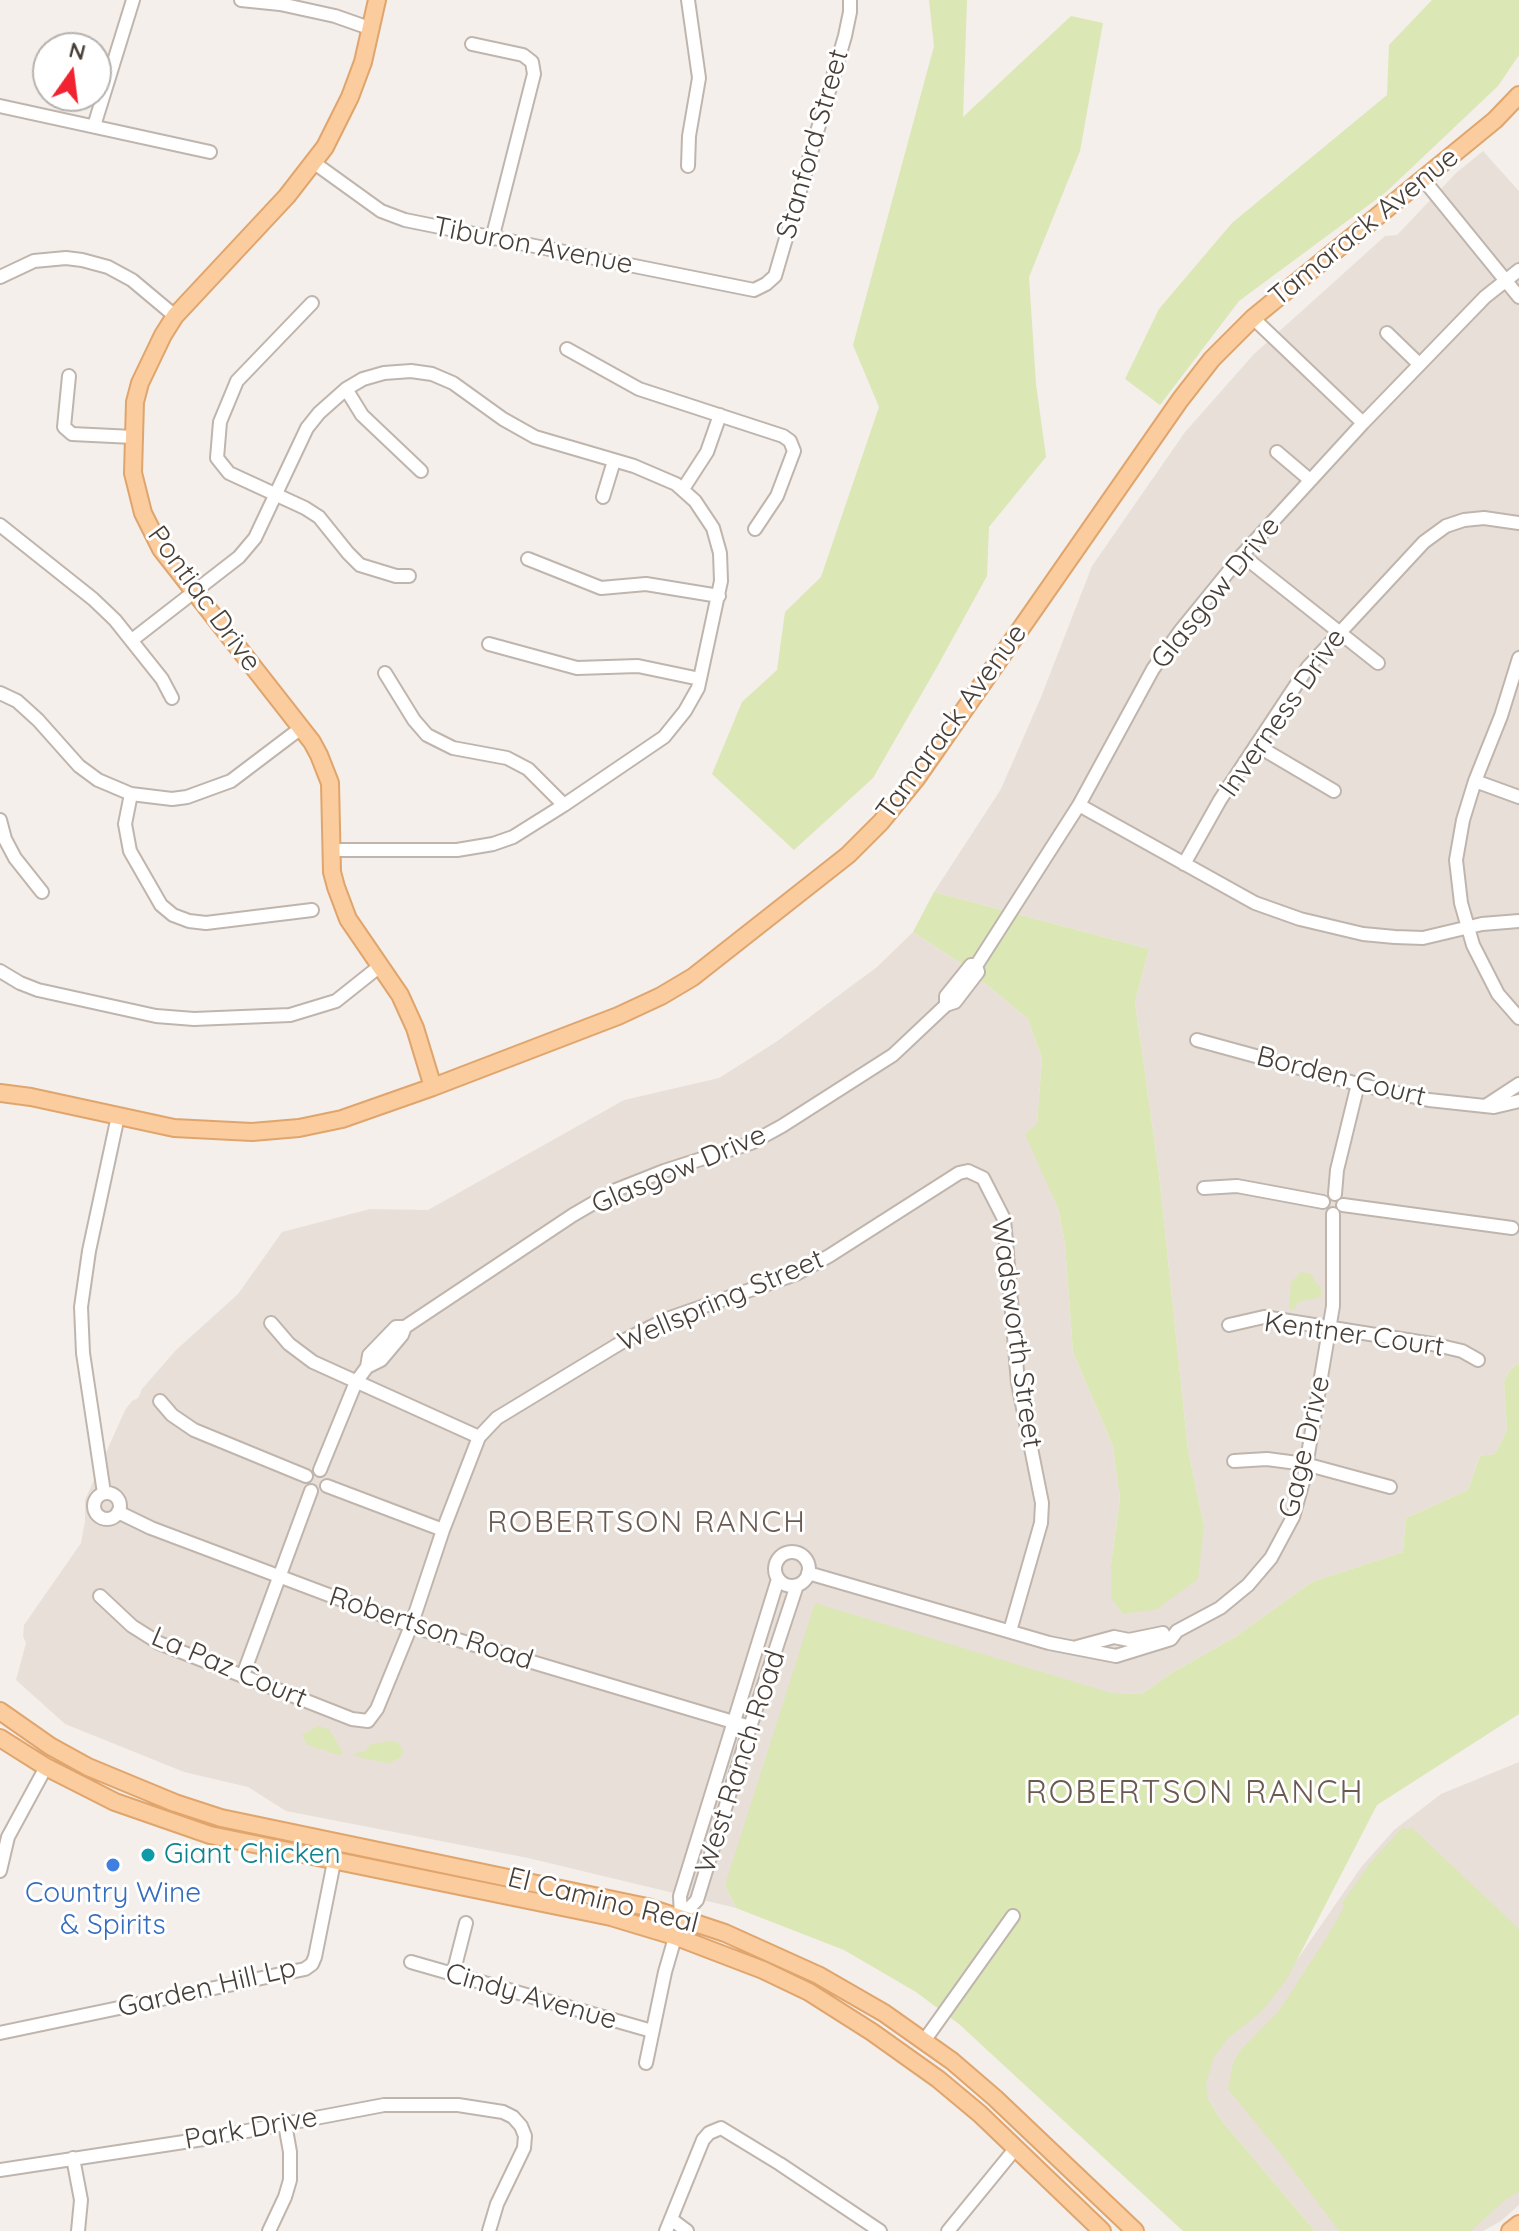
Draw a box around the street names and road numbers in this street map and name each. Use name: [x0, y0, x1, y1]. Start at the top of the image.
street label: Stanford Street: [770, 45, 856, 243]
street label: Tamarack Avenue: [1263, 140, 1465, 314]
street label: Tiburon Avenue: [430, 210, 636, 282]
street label: Glasgow Drive: [1144, 510, 1288, 676]
street label: Pontiac Drive: [140, 520, 268, 678]
street label: Tamarack Avenue: [870, 618, 1034, 826]
street label: Inverness Drive: [1213, 622, 1353, 804]
street label: Borden Court: [1253, 1040, 1429, 1114]
street label: Glasgow Drive: [587, 1118, 771, 1222]
street label: Wadsworth Street: [983, 1216, 1049, 1450]
street label: Wellspring Street: [613, 1243, 829, 1359]
street label: Kentner Court: [1262, 1306, 1446, 1364]
street label: Gage Drive: [1272, 1373, 1338, 1521]
street label: Robertson Road: [325, 1580, 537, 1678]
street label: La Paz Court: [146, 1620, 312, 1716]
street label: West Ranch Road: [689, 1646, 793, 1878]
street label: El Camino Real: [504, 1861, 702, 1941]
street label: Garden Hill Lp: [114, 1951, 300, 2025]
street label: Cindy Avenue: [441, 1956, 621, 2038]
street label: Park Drive: [182, 2101, 320, 2157]

